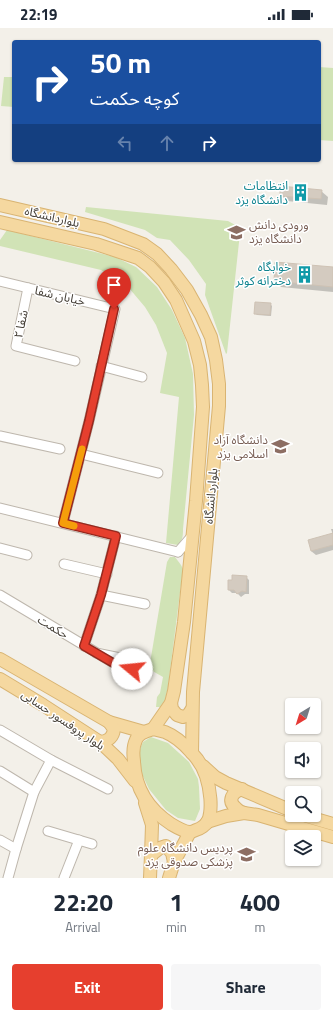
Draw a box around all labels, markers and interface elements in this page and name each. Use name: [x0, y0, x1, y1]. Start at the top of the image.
text: 22:19: [20, 3, 57, 26]
text: 50 m: [90, 41, 151, 84]
icon: right: [24, 56, 76, 108]
text: کوچه حکمت: [90, 85, 179, 112]
icon: left: [114, 132, 136, 154]
icon: ahead: [156, 132, 178, 154]
icon: right: [198, 132, 220, 154]
place label: انتظامات دانشگاه یزد: [235, 176, 288, 209]
building icon: انتظامات دانشگاه یزد: [291, 183, 311, 203]
street label: بلواردانشگاه: [23, 201, 81, 232]
place label: ورودی دانش دانشگاه یزد: [249, 215, 309, 248]
school or university icon: ورودی دانش دانشگاه یزد: [226, 222, 246, 242]
place label: خوابگاه دخترانه کوثر: [235, 257, 291, 290]
building icon: خوابگاه دخترانه کوثر: [294, 264, 314, 284]
pin: [97, 268, 131, 309]
icon: arrive: [103, 274, 125, 296]
street label: خیابان شفا: [33, 280, 87, 311]
street label: شفا ۲: [8, 308, 33, 340]
place label: دانشگاه آزاد اسلامی یزد: [213, 430, 268, 463]
school or university icon: دانشگاه آزاد اسلامی یزد: [271, 437, 291, 457]
street label: بلواردانشگاه: [199, 467, 222, 525]
street label: حکمت: [34, 610, 72, 643]
position arrow: [111, 648, 153, 690]
street label: بلوار پروفسور حسابی: [18, 685, 109, 755]
north arrow: [285, 698, 321, 734]
map controls: [285, 698, 321, 866]
button: sound: [285, 742, 321, 778]
button: search: [285, 786, 321, 822]
button: layers: [285, 830, 321, 866]
place label: پردیس دانشگاه علوم پزشکی صدوقی یزد: [138, 838, 233, 871]
school or university icon: پردیس دانشگاه علوم پزشکی صدوقی یزد: [236, 845, 256, 865]
text: 22:20: [53, 884, 113, 920]
text: 1: [170, 884, 183, 920]
text: 400: [240, 884, 280, 920]
text: Arrival: [65, 917, 101, 937]
text: min: [166, 917, 187, 937]
text: m: [254, 917, 265, 937]
button: Exit: [12, 964, 163, 1010]
button: Share: [171, 964, 321, 1010]

